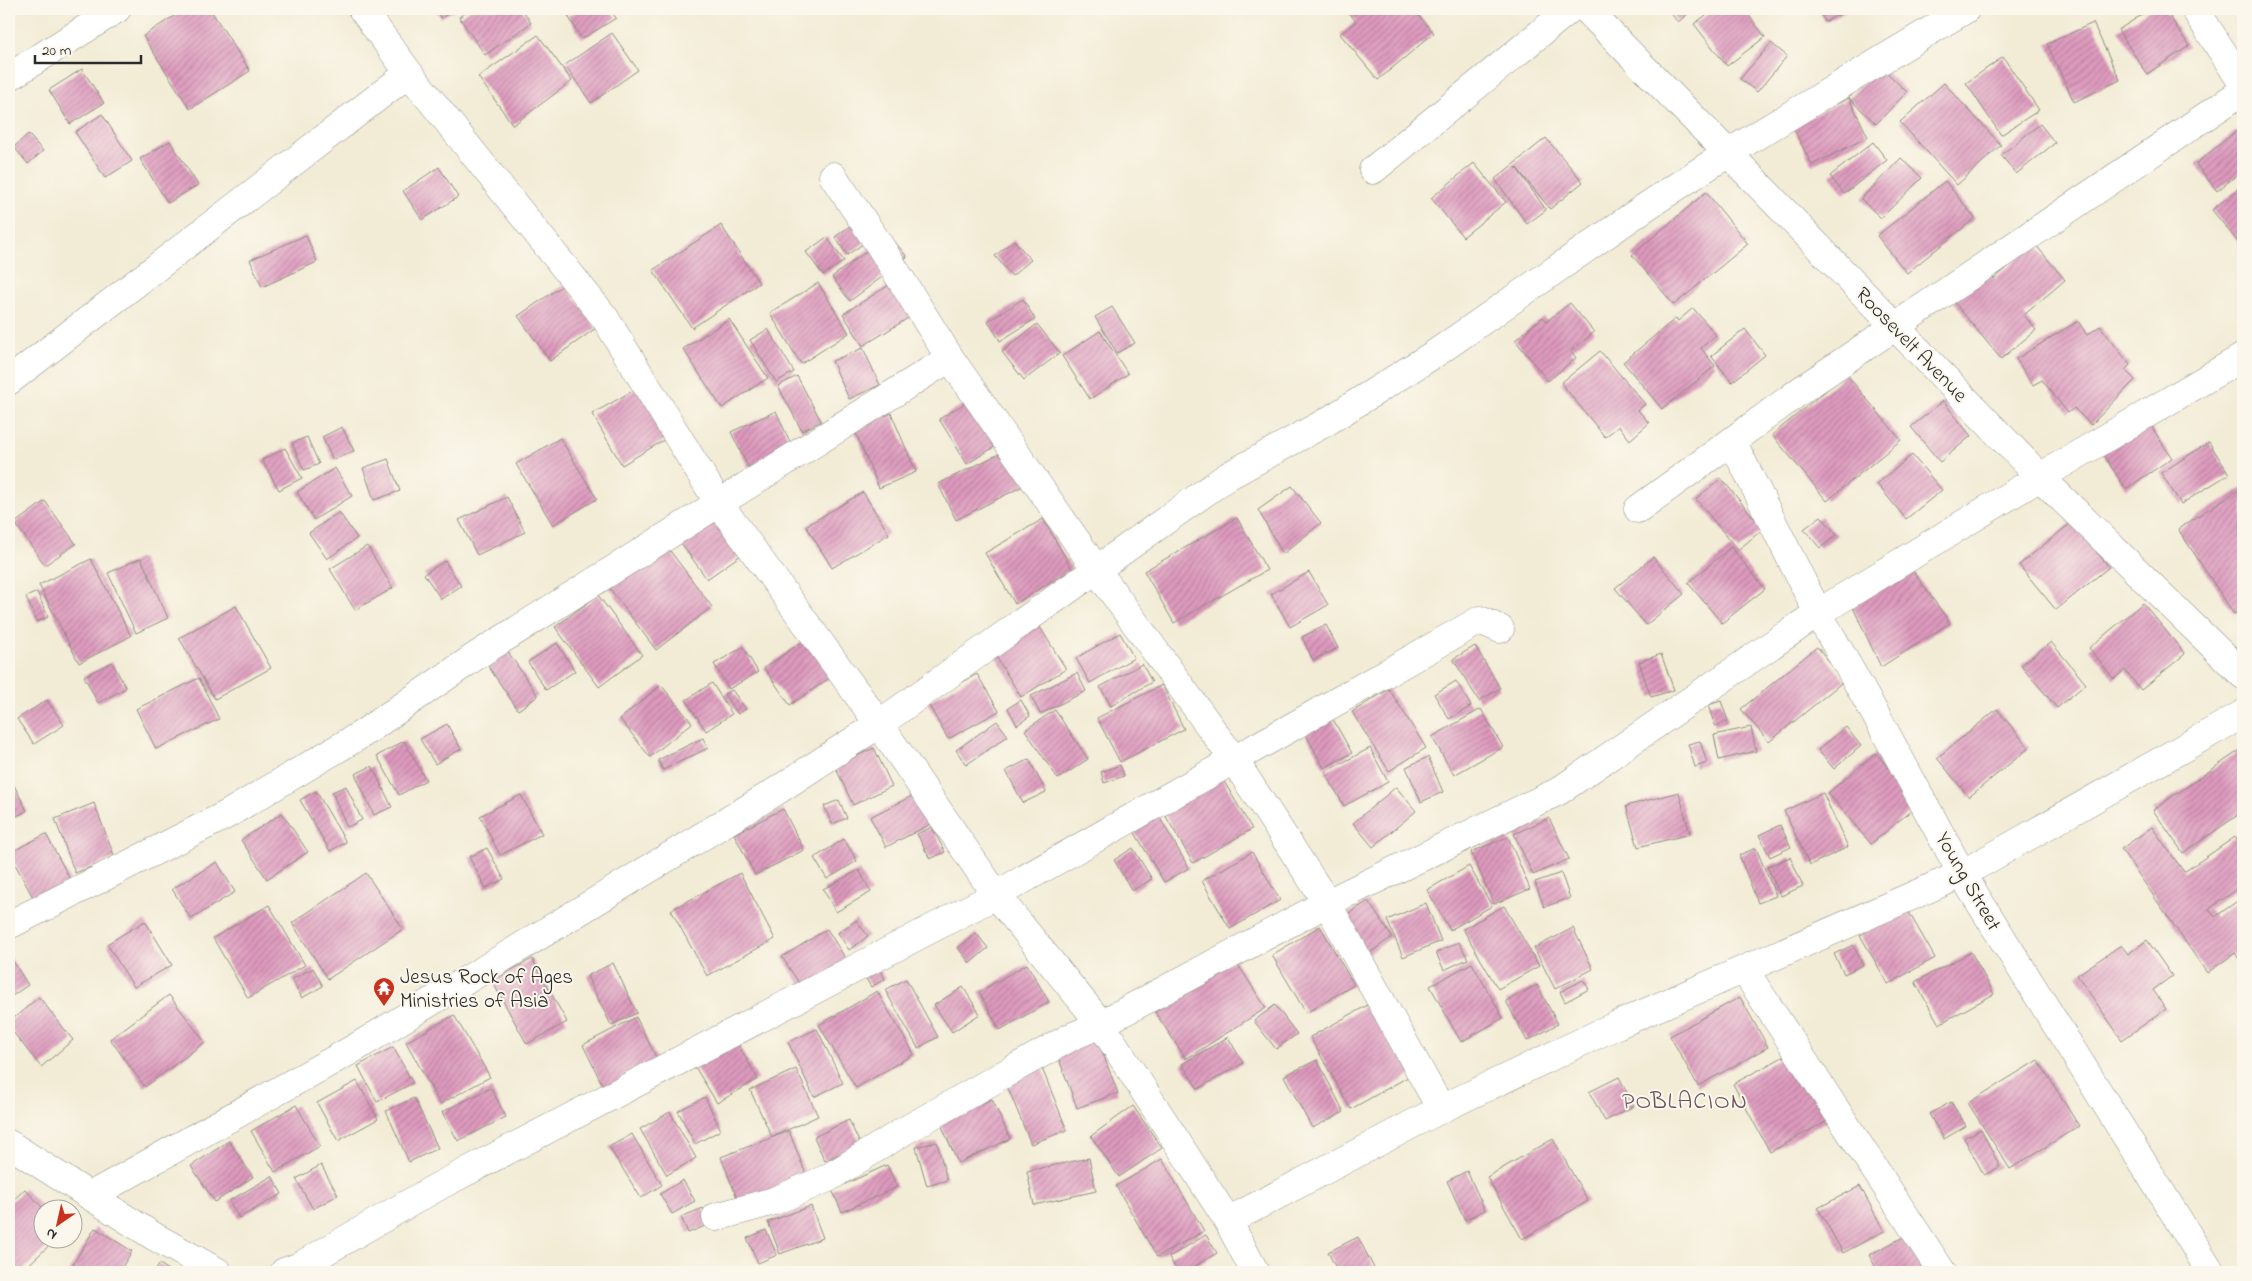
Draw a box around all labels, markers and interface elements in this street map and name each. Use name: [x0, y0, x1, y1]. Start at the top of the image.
scale bar: [35, 32, 141, 64]
text: 20 m: [42, 40, 72, 62]
street label: Roosevelt Avenue: [1848, 281, 1974, 410]
street label: Young Street: [1925, 827, 2008, 938]
place label: Jesus Rock of Ages Ministries of Asia: [400, 963, 573, 1017]
temple icon: Jesus Rock of Ages Ministries of Asia: [372, 976, 396, 1007]
district label: POBLACION: [1622, 1085, 1748, 1120]
north arrow: [32, 1198, 82, 1248]
text: N: [42, 1222, 61, 1245]

